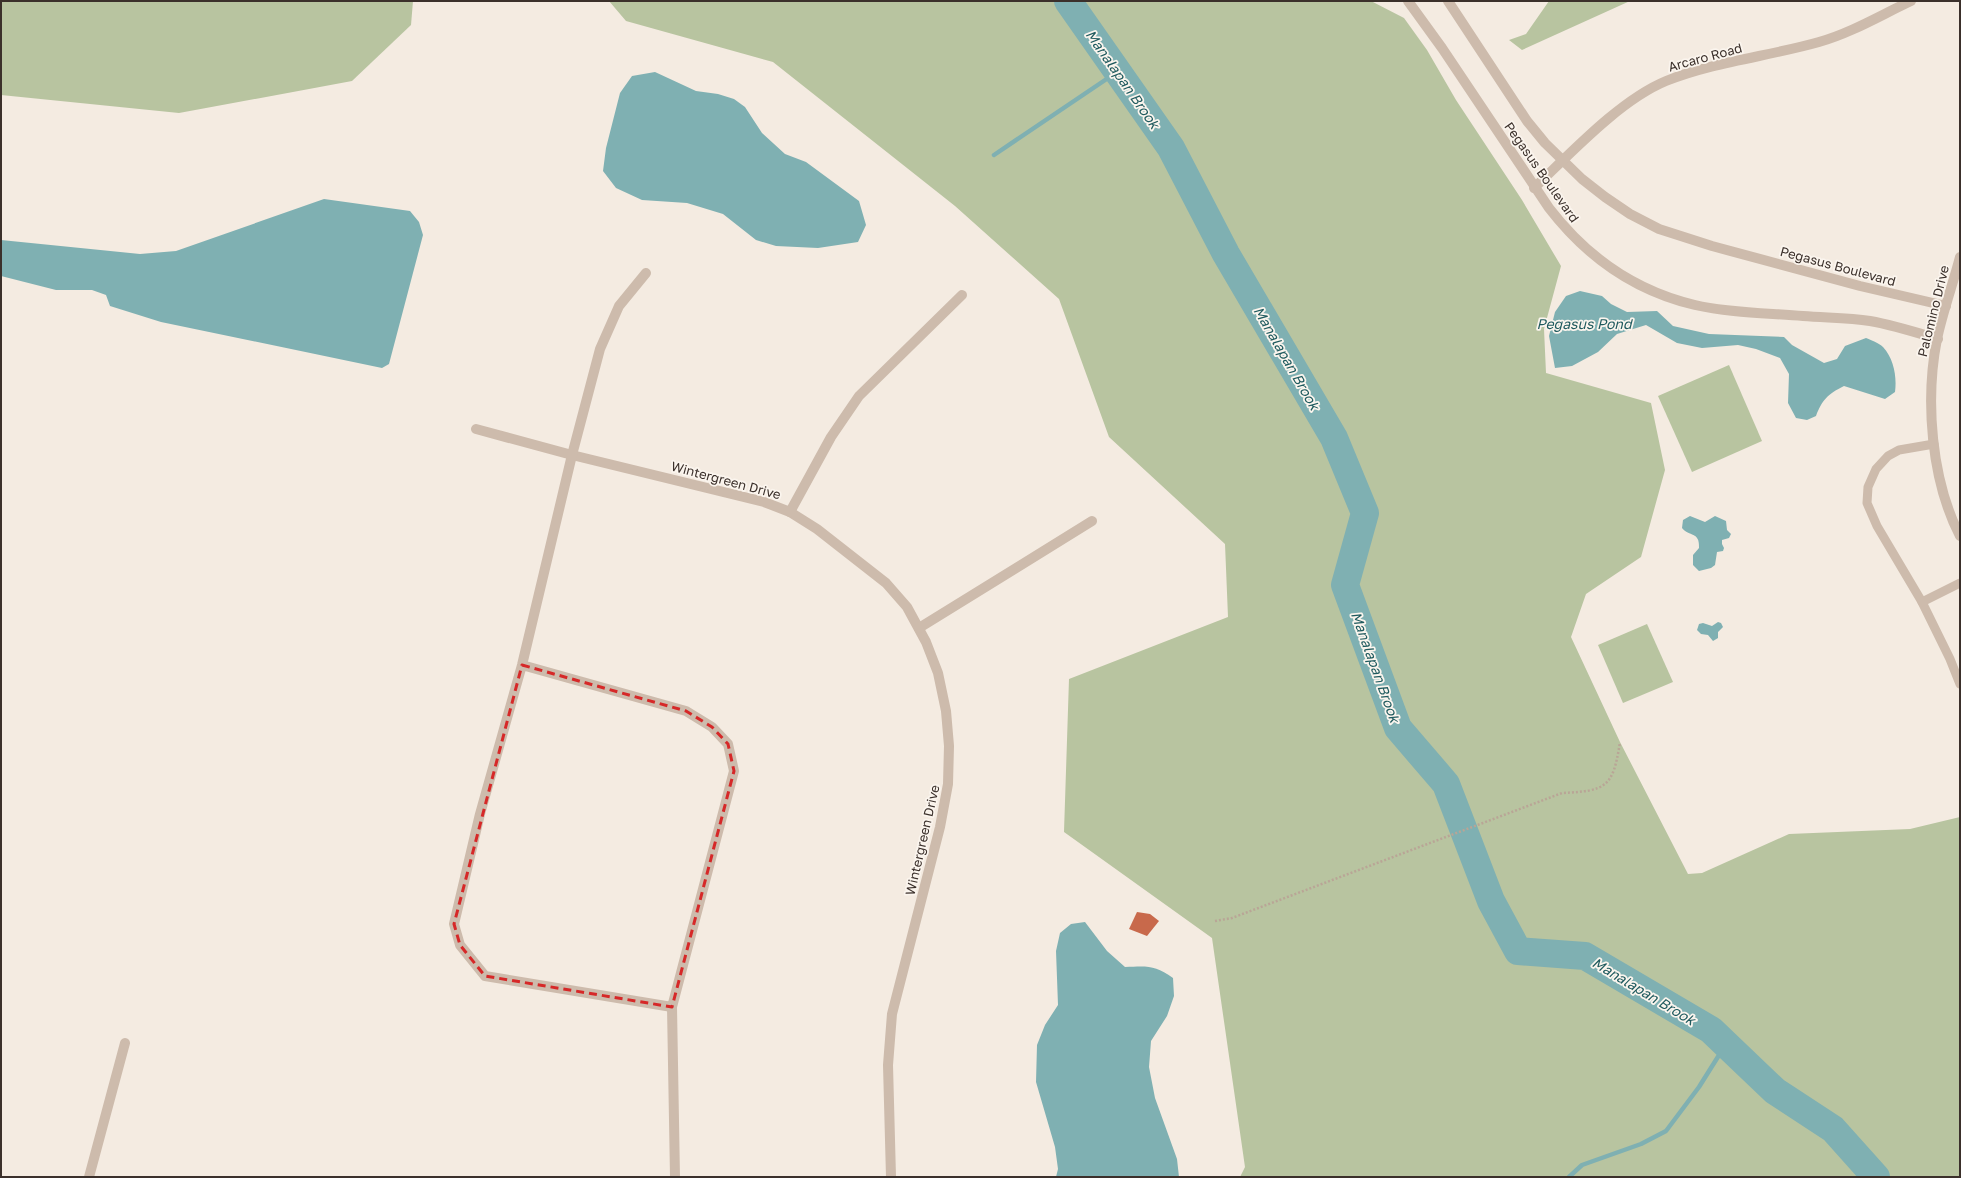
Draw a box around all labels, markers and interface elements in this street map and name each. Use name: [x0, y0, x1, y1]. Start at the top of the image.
water label: Manalapan Brook: [1083, 26, 1165, 133]
street label: Arcaro Road: [1666, 39, 1744, 75]
street label: Pegasus Boulevard: [1501, 119, 1583, 225]
street label: Pegasus Boulevard: [1778, 243, 1898, 289]
street label: Palomino Drive: [1914, 264, 1952, 358]
water label: Manalapan Brook: [1250, 303, 1325, 415]
water label: Pegasus Pond: [1536, 315, 1633, 332]
street label: Wintergreen Drive: [669, 458, 783, 502]
water label: Manalapan Brook: [1348, 609, 1405, 727]
street label: Wintergreen Drive: [901, 783, 943, 897]
water label: Manalapan Brook: [1590, 954, 1700, 1029]

